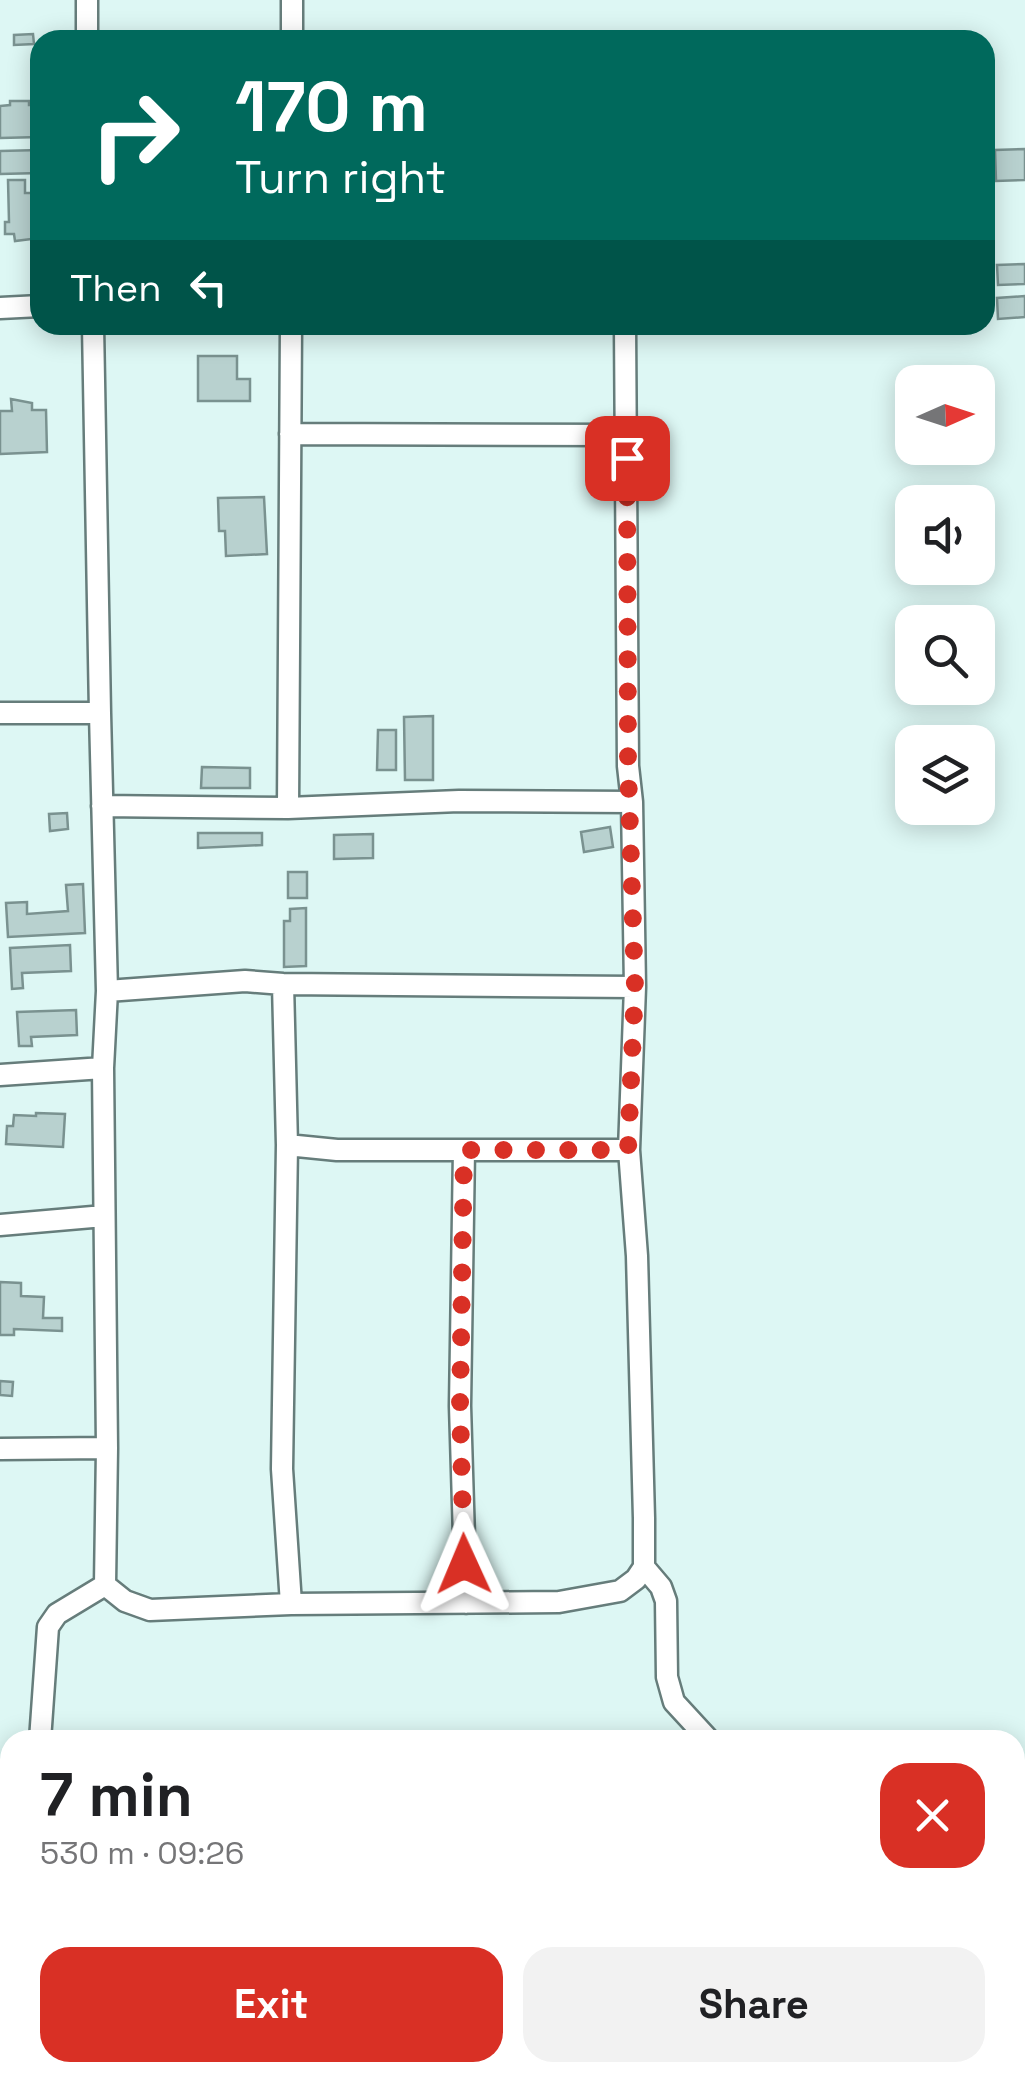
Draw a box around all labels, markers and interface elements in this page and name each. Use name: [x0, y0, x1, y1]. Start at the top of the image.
text: 170 m: [235, 62, 428, 151]
icon: right: [70, 70, 200, 200]
text: Turn right: [235, 149, 446, 206]
icon: left: [181, 260, 236, 315]
text: Then: [70, 264, 161, 312]
north arrow: [895, 365, 995, 465]
map controls: [895, 365, 995, 825]
pin: [585, 416, 670, 501]
icon: arrive: [600, 431, 655, 486]
button: sound: [895, 485, 995, 585]
button: search: [895, 605, 995, 705]
button: layers: [895, 725, 995, 825]
position arrow: [412, 1512, 516, 1616]
text: 7 min: [40, 1757, 193, 1834]
button: close: [880, 1763, 985, 1868]
text: 530 m · 09:26: [40, 1833, 244, 1873]
button: Exit: [40, 1947, 503, 2062]
button: Share: [523, 1947, 985, 2062]

